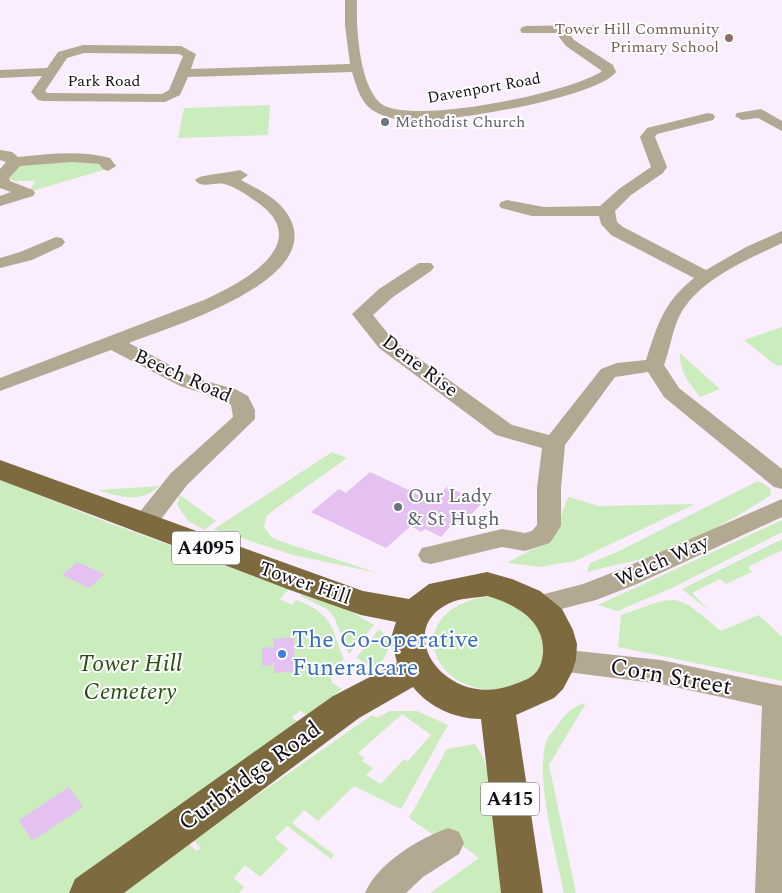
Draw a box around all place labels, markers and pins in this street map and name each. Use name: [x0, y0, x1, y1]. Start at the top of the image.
place label: Tower Hill Community Primary School: [555, 17, 720, 59]
marker: Tower Hill Community Primary School: [723, 32, 735, 44]
place label: Methodist Church: [395, 110, 525, 134]
marker: Methodist Church: [379, 116, 391, 128]
place label: Our Lady & St Hugh: [408, 481, 500, 534]
marker: Our Lady & St Hugh: [392, 501, 404, 513]
place label: The Co-operative Funeralcare: [292, 622, 479, 686]
marker: The Co-operative Funeralcare: [276, 648, 288, 660]

